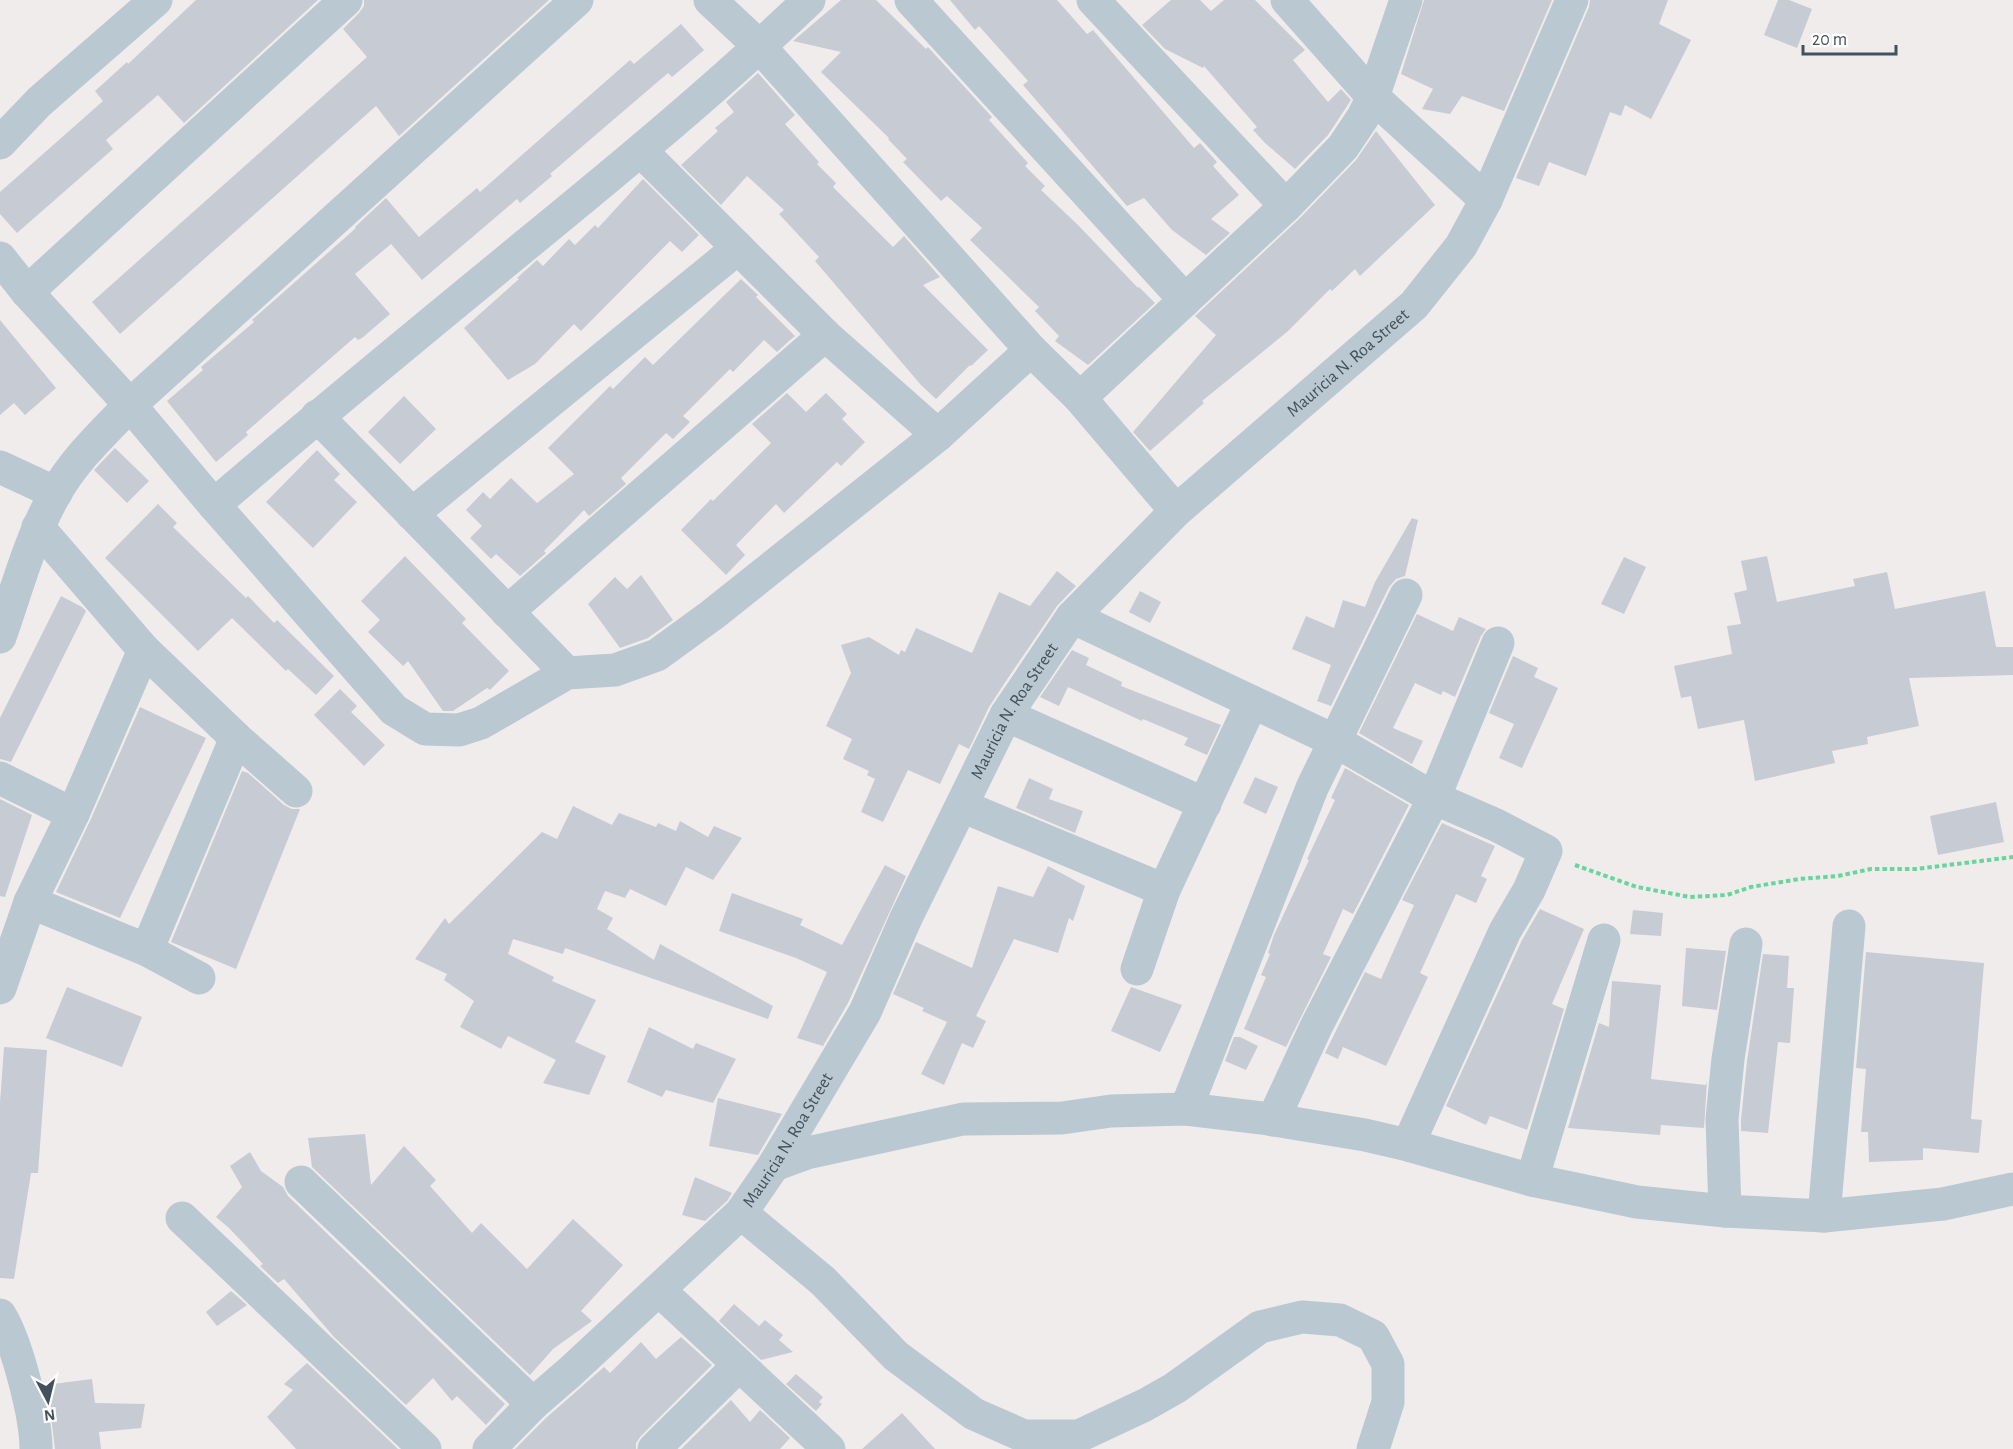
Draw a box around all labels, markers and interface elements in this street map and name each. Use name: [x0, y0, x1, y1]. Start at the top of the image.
scale bar: [1803, 18, 1896, 56]
text: 20 m: [1812, 31, 1847, 49]
street label: Mauricia N. Roa Street: [1284, 306, 1413, 421]
street label: Mauricia N. Roa Street: [968, 640, 1062, 782]
street label: Mauricia N. Roa Street: [740, 1070, 837, 1211]
north arrow: [18, 1371, 78, 1431]
text: N: [43, 1406, 56, 1424]

